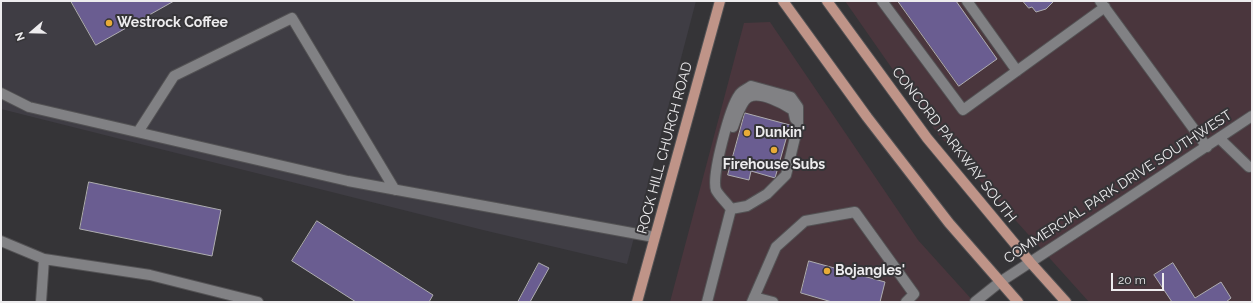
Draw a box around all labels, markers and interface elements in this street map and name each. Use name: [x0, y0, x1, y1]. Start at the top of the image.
north arrow: [12, 12, 52, 52]
place label: Westrock Coffee: [117, 15, 228, 31]
marker: Westrock Coffee: [104, 18, 114, 28]
text: N: [13, 30, 28, 42]
street label: ROCK HILL CHURCH ROAD: [634, 60, 696, 236]
street label: CONCORD PARKWAY SOUTH: [888, 64, 1020, 226]
street label: COMMERCIAL PARK DRIVE SOUTHWEST: [1001, 107, 1235, 267]
place label: Dunkin': [755, 125, 805, 141]
marker: Dunkin': [742, 128, 752, 138]
marker: Firehouse Subs: [769, 145, 779, 155]
place label: Firehouse Subs: [723, 157, 825, 173]
place label: Bojangles': [835, 263, 905, 279]
scale bar: [1113, 265, 1166, 291]
marker: Bojangles': [822, 266, 832, 276]
text: 20 m: [1118, 273, 1146, 287]

